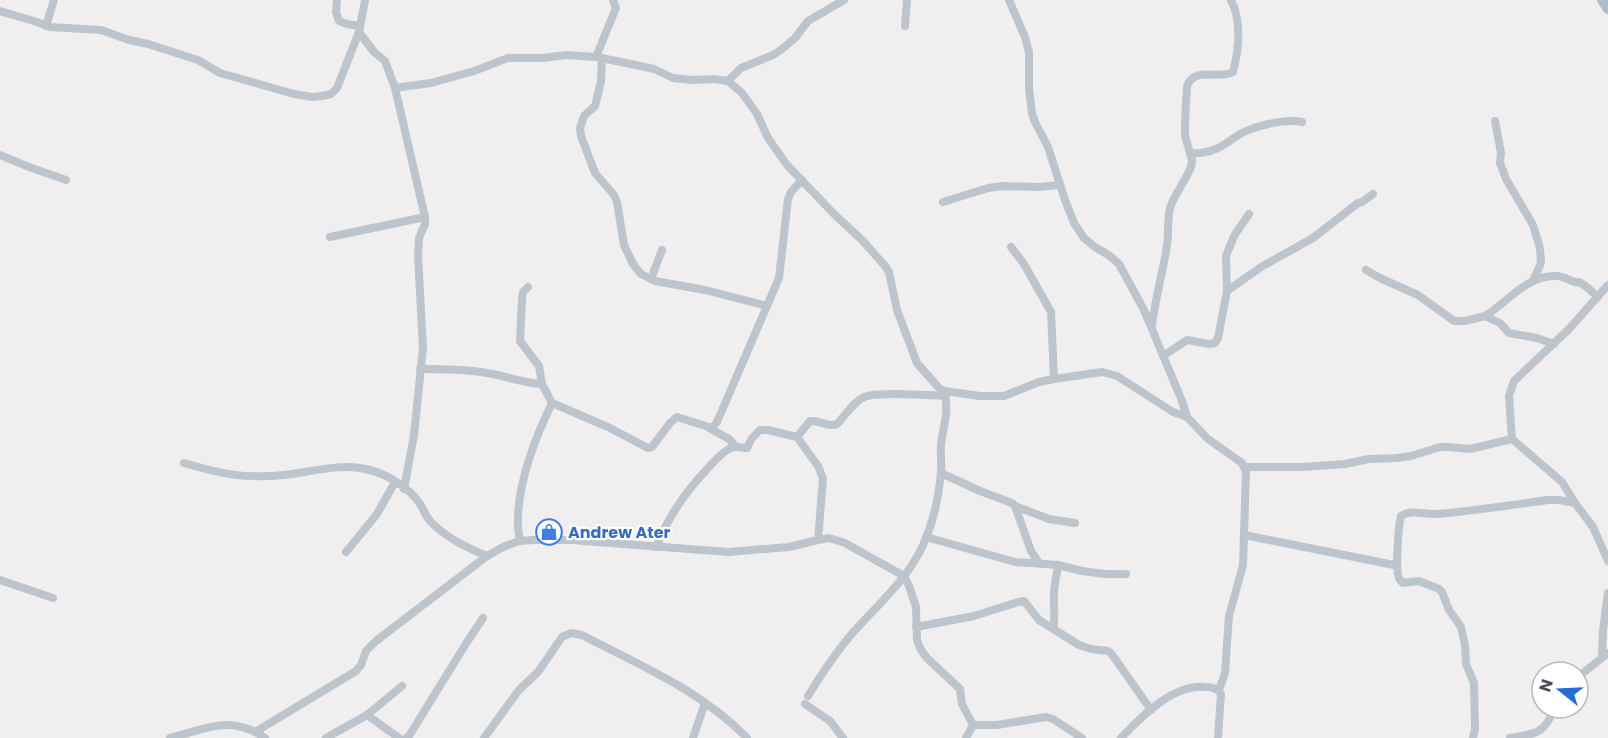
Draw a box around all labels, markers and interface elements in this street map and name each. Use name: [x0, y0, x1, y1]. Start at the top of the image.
shop icon: Andrew Ater: [534, 517, 564, 547]
place label: Andrew Ater: [568, 521, 671, 544]
north arrow: [1530, 660, 1590, 720]
text: N: [1533, 676, 1559, 695]

